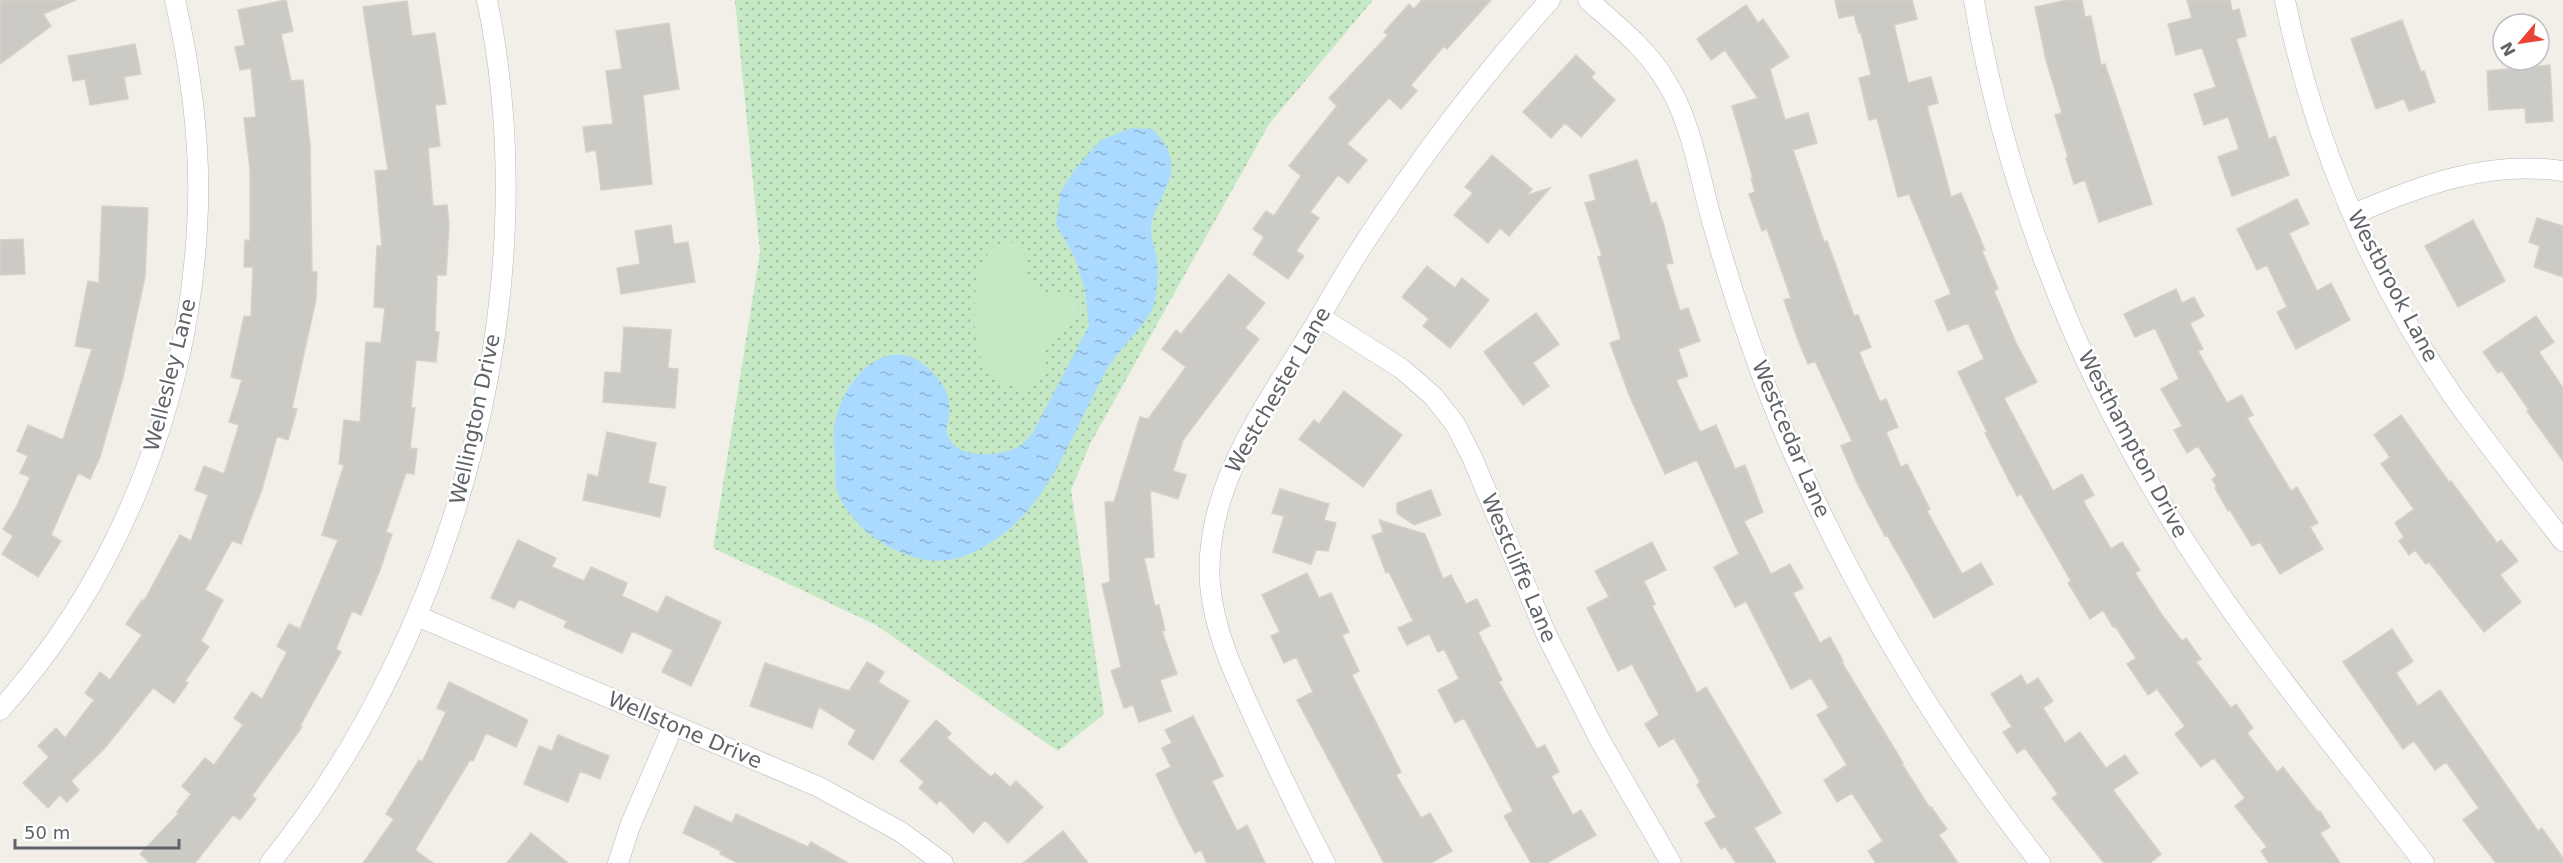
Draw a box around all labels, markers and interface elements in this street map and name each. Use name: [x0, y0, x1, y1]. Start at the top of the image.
north arrow: [2491, 12, 2551, 72]
text: N: [2497, 39, 2520, 59]
street label: Westbrook Lane: [2343, 206, 2443, 366]
street label: Wellesley Lane: [139, 296, 201, 454]
street label: Westchester Lane: [1221, 303, 1335, 477]
street label: Wellington Drive: [445, 332, 505, 506]
street label: Westhampton Drive: [2073, 346, 2193, 542]
street label: Westcedar Lane: [1747, 357, 1835, 521]
street label: Westcliffe Lane: [1477, 490, 1561, 646]
street label: Wellstone Drive: [604, 687, 766, 773]
scale bar: [15, 812, 178, 850]
text: 50 m: [24, 822, 70, 843]

